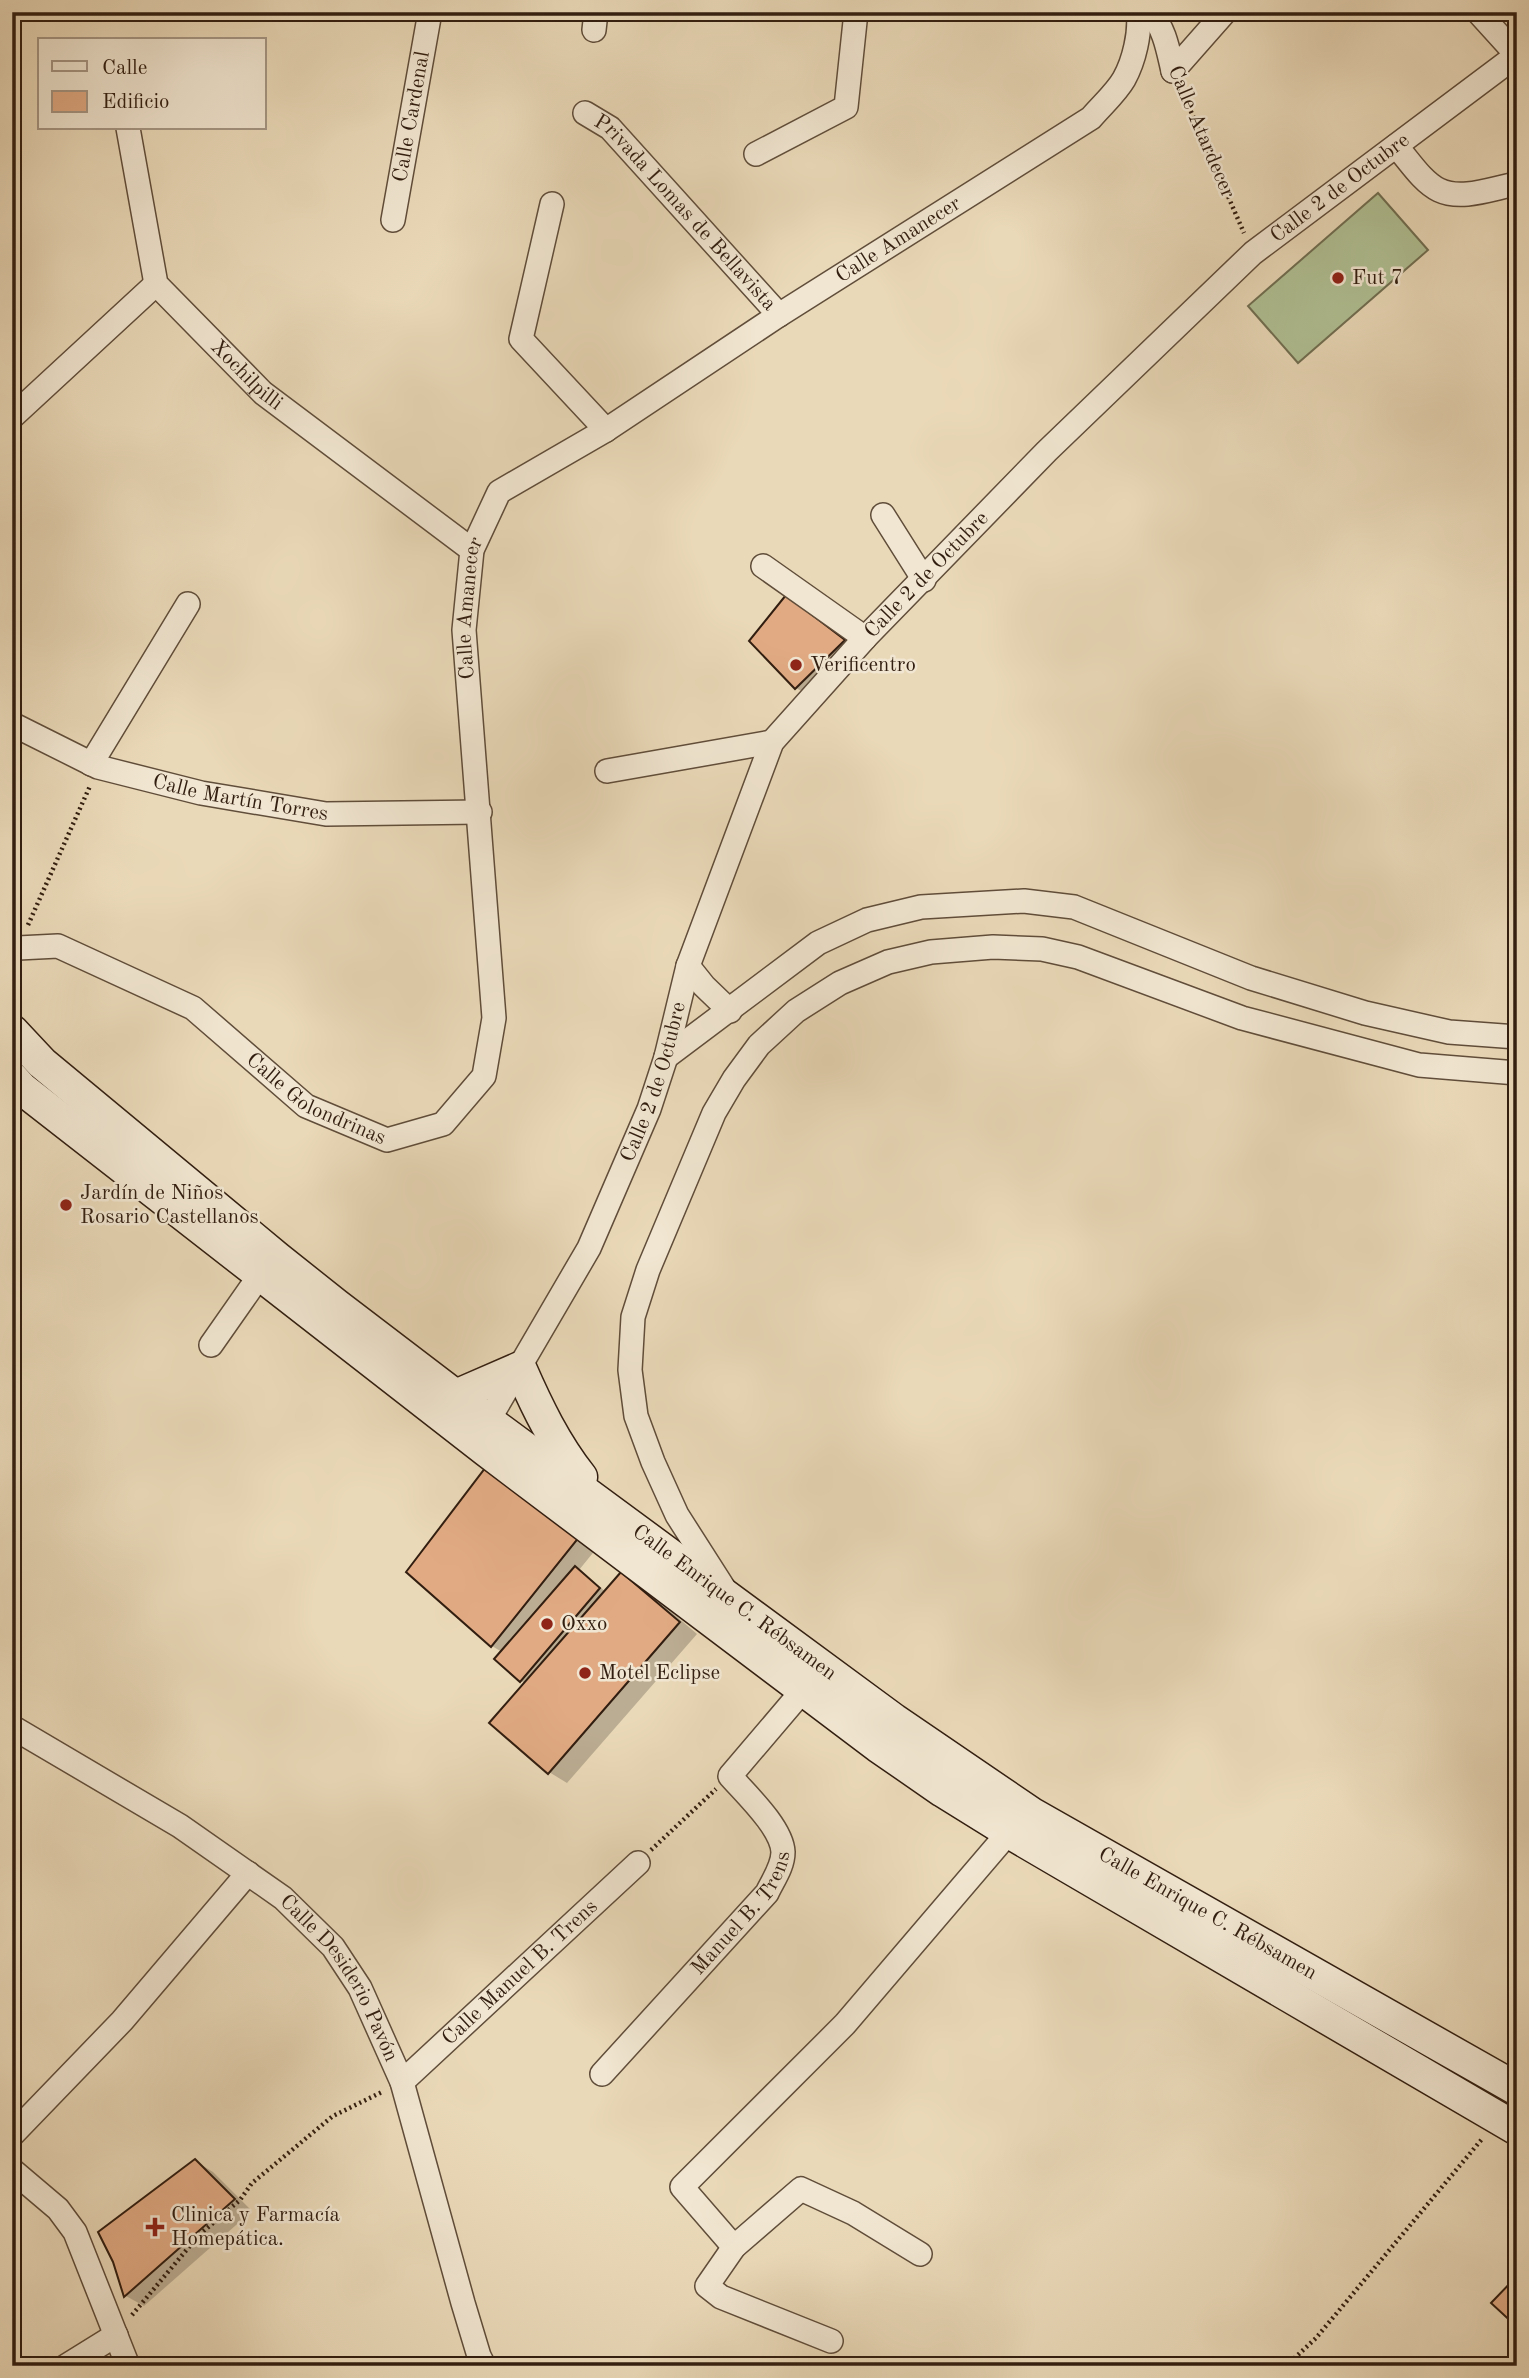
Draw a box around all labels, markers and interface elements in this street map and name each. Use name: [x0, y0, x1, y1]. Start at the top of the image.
legend: [38, 38, 266, 130]
street label: Calle Cardenal: [389, 49, 433, 184]
text: Calle: [102, 58, 147, 79]
street label: Calle Atardecer: [1164, 63, 1239, 202]
text: Edificio: [102, 92, 170, 113]
street label: Privada Lomas de Bellavista: [590, 111, 780, 315]
street label: Calle 2 de Octubre: [1267, 129, 1413, 247]
street label: Calle Amanecer: [832, 192, 965, 287]
place label: Fut 7: [1352, 268, 1403, 289]
marker: Fut 7: [1330, 270, 1346, 286]
street label: Xochilpilli: [207, 336, 286, 414]
street label: Calle 2 de Octubre: [861, 507, 992, 642]
street label: Calle Amanecer: [453, 533, 487, 680]
place label: Verificentro: [810, 655, 916, 676]
marker: Verificentro: [788, 657, 804, 673]
street label: Calle Martín Torres: [150, 771, 330, 825]
street label: Calle 2 de Octubre: [617, 1000, 689, 1165]
street label: Calle Golondrinas: [242, 1049, 389, 1149]
place label: Jardín de Niños Rosario Castellanos: [80, 1183, 259, 1228]
marker: Jardín de Niños Rosario Castellanos: [58, 1197, 74, 1213]
street label: Calle Enrique C. Rébsamen: [629, 1521, 840, 1684]
place label: Oxxo: [561, 1614, 607, 1635]
marker: Oxxo: [539, 1616, 555, 1632]
place label: Motel Eclipse: [599, 1663, 720, 1684]
marker: Motel Eclipse: [577, 1665, 593, 1681]
street label: Calle Enrique C. Rébsamen: [1095, 1843, 1320, 1984]
street label: Manuel B. Trens: [687, 1850, 794, 1979]
street label: Calle Desiderio Pavón: [276, 1891, 402, 2065]
street label: Calle Manuel B. Trens: [438, 1896, 602, 2049]
place label: Clinica y Farmacía Homepática.: [171, 2205, 340, 2250]
marker: Clinica y Farmacía Homepática.: [145, 2217, 165, 2237]

